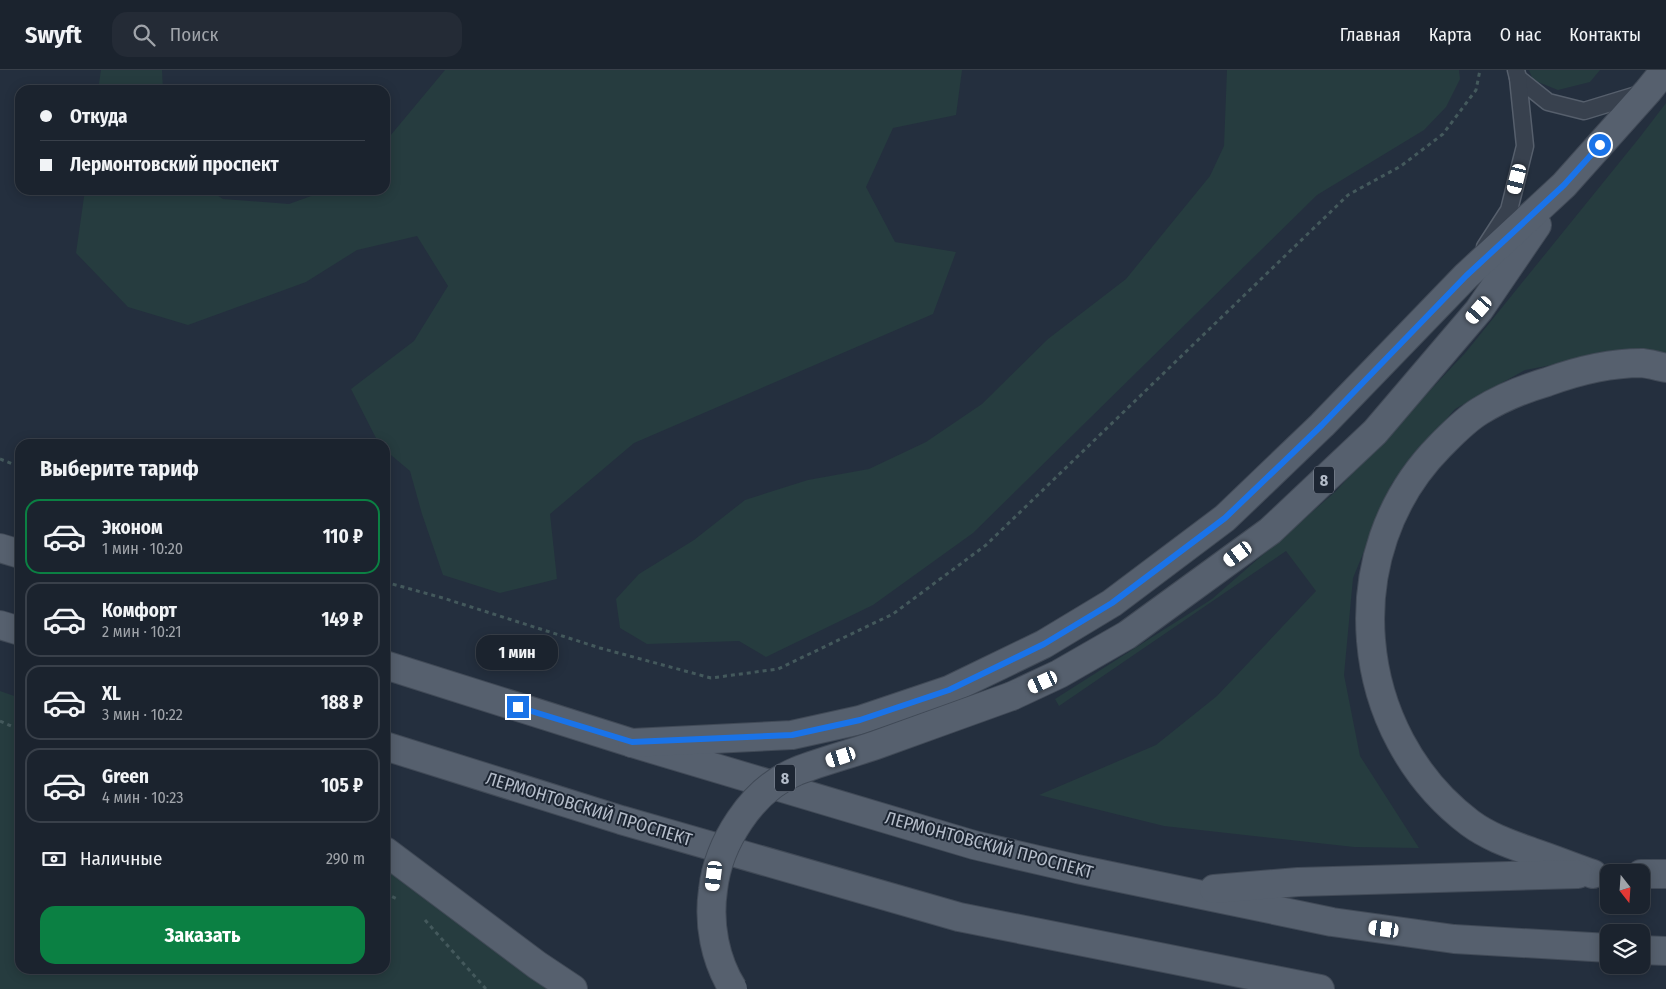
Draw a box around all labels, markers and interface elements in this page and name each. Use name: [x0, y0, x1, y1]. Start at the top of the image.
search box: [112, 12, 462, 57]
text: Swyft: [25, 21, 82, 49]
icon: search: [130, 21, 158, 49]
text: Поиск: [170, 23, 218, 46]
text: Главная: [1340, 24, 1401, 46]
text: Карта: [1429, 24, 1472, 46]
text: О нас: [1500, 24, 1541, 46]
text: Контакты: [1569, 24, 1641, 46]
text: Откуда: [70, 105, 127, 128]
route start: [1589, 134, 1611, 156]
text: Лермонтовский проспект: [70, 153, 279, 176]
car: [1506, 163, 1527, 195]
car: [1463, 294, 1494, 326]
text: Выберите тариф: [40, 455, 199, 482]
road number: 8: [1314, 466, 1334, 494]
icon: car: [42, 514, 87, 559]
text: Эконом: [102, 516, 163, 539]
text: 110 ₽: [323, 525, 363, 548]
text: 1 мин · 10:20: [102, 539, 183, 558]
car: [1221, 539, 1254, 569]
icon: car: [42, 597, 87, 642]
text: Комфорт: [102, 599, 177, 622]
text: 149 ₽: [321, 608, 363, 631]
text: 2 мин · 10:21: [102, 622, 182, 641]
callout: 1 мин: [477, 634, 559, 670]
text: 1 мин: [499, 643, 535, 662]
car: [1026, 669, 1059, 695]
icon: car: [42, 680, 87, 725]
text: XL: [102, 682, 121, 705]
text: 188 ₽: [321, 691, 363, 714]
route end: [507, 696, 529, 718]
text: 3 мин · 10:22: [102, 705, 183, 724]
car: [824, 745, 857, 769]
icon: car: [42, 763, 87, 808]
road number: 8: [775, 764, 795, 791]
text: Green: [102, 765, 149, 788]
street label: ЛЕРМОНТОВСКИЙ ПРОСПЕКТ: [483, 767, 695, 851]
text: 105 ₽: [321, 774, 363, 797]
text: 4 мин · 10:23: [102, 788, 183, 807]
street label: ЛЕРМОНТОВСКИЙ ПРОСПЕКТ: [883, 807, 1096, 884]
icon: cash: [40, 845, 68, 873]
text: Наличные: [80, 847, 162, 870]
text: 290 m: [326, 849, 365, 868]
car: [704, 860, 723, 892]
north arrow: [1600, 864, 1650, 914]
map controls: [1600, 864, 1650, 974]
button: Заказать: [40, 906, 365, 964]
car: [1368, 919, 1399, 939]
button: layers: [1600, 924, 1650, 974]

